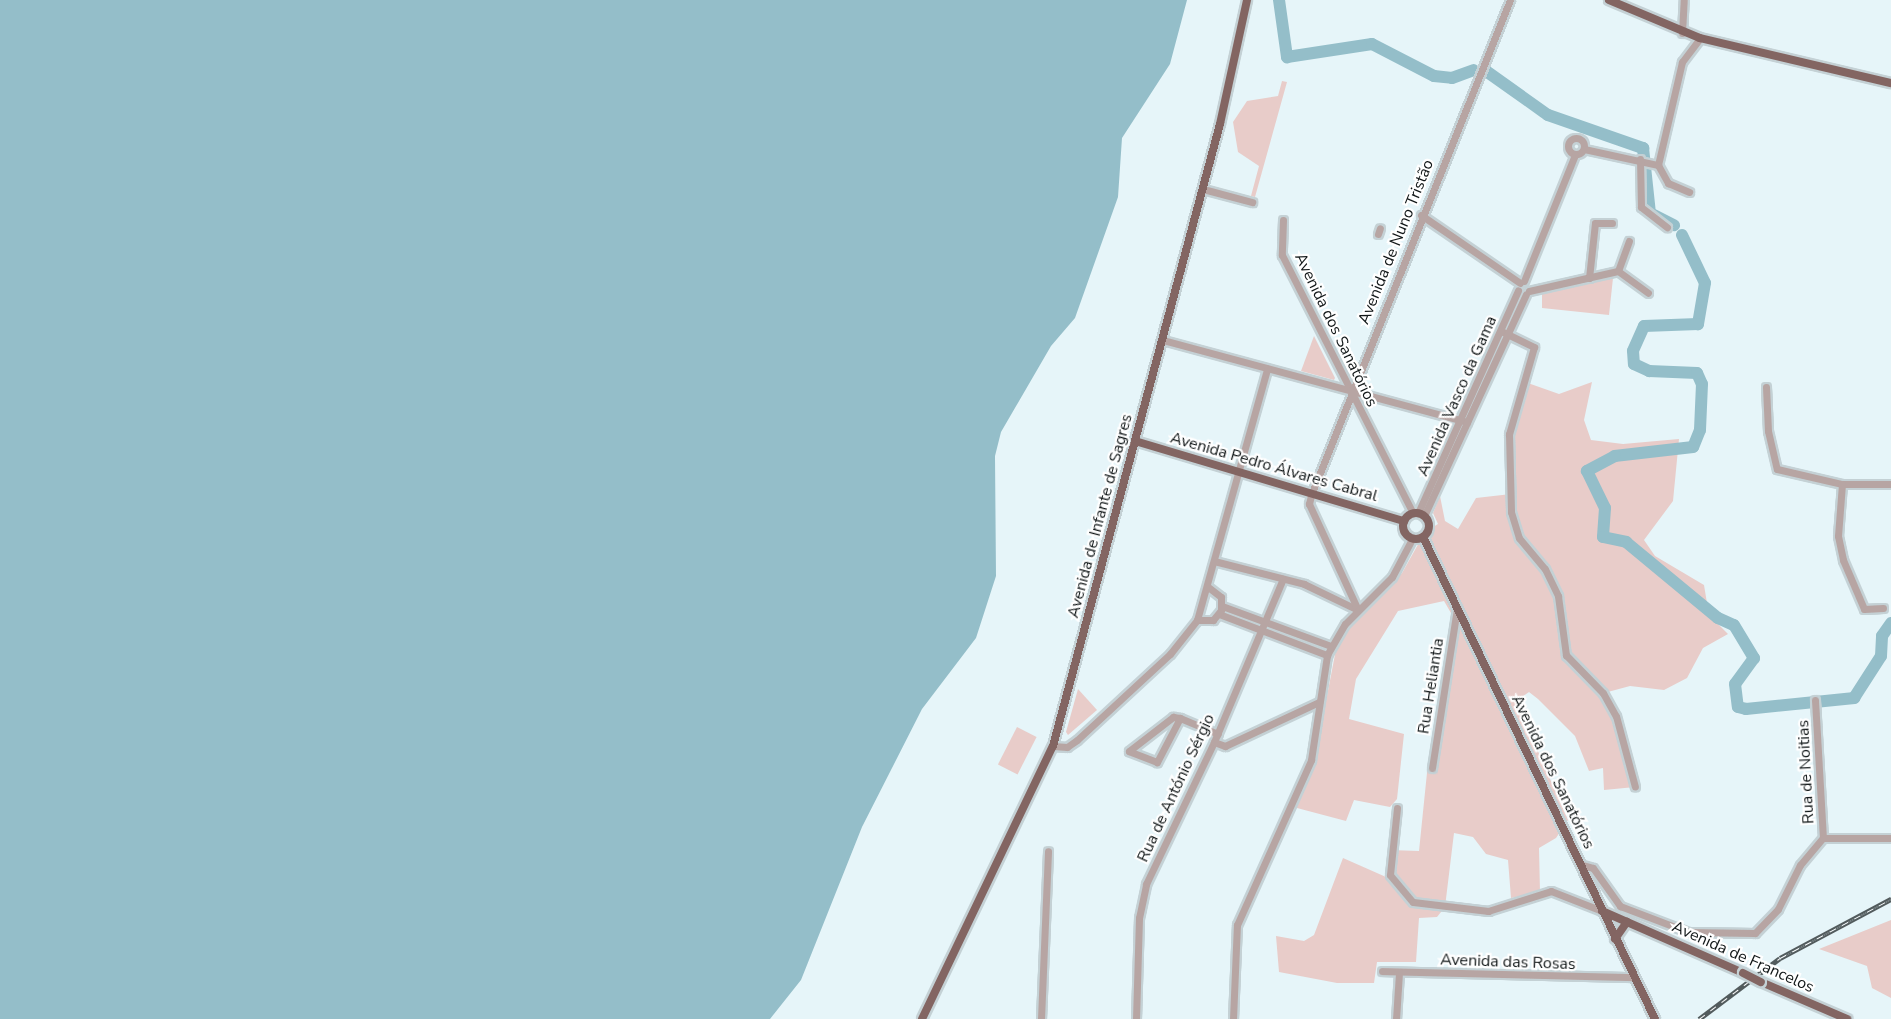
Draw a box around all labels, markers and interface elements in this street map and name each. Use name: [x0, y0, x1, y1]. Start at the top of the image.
street label: Avenida de Nuno Tristão: [1354, 157, 1438, 327]
street label: Avenida dos Sanatórios: [1290, 250, 1382, 410]
street label: Avenida Vasco da Gama: [1413, 313, 1501, 479]
street label: Avenida de Infante de Sagres: [1064, 412, 1136, 620]
street label: Avenida Pedro Álvares Cabral: [1168, 428, 1380, 506]
street label: Rua Heliantia: [1414, 637, 1448, 735]
street label: Avenida dos Sanatórios: [1507, 692, 1599, 852]
street label: Rua de António Sérgio: [1133, 711, 1219, 865]
street label: Rua de Noitias: [1794, 719, 1818, 825]
street label: Avenida de Francelos: [1669, 917, 1817, 997]
street label: Avenida das Rosas: [1440, 950, 1576, 974]

